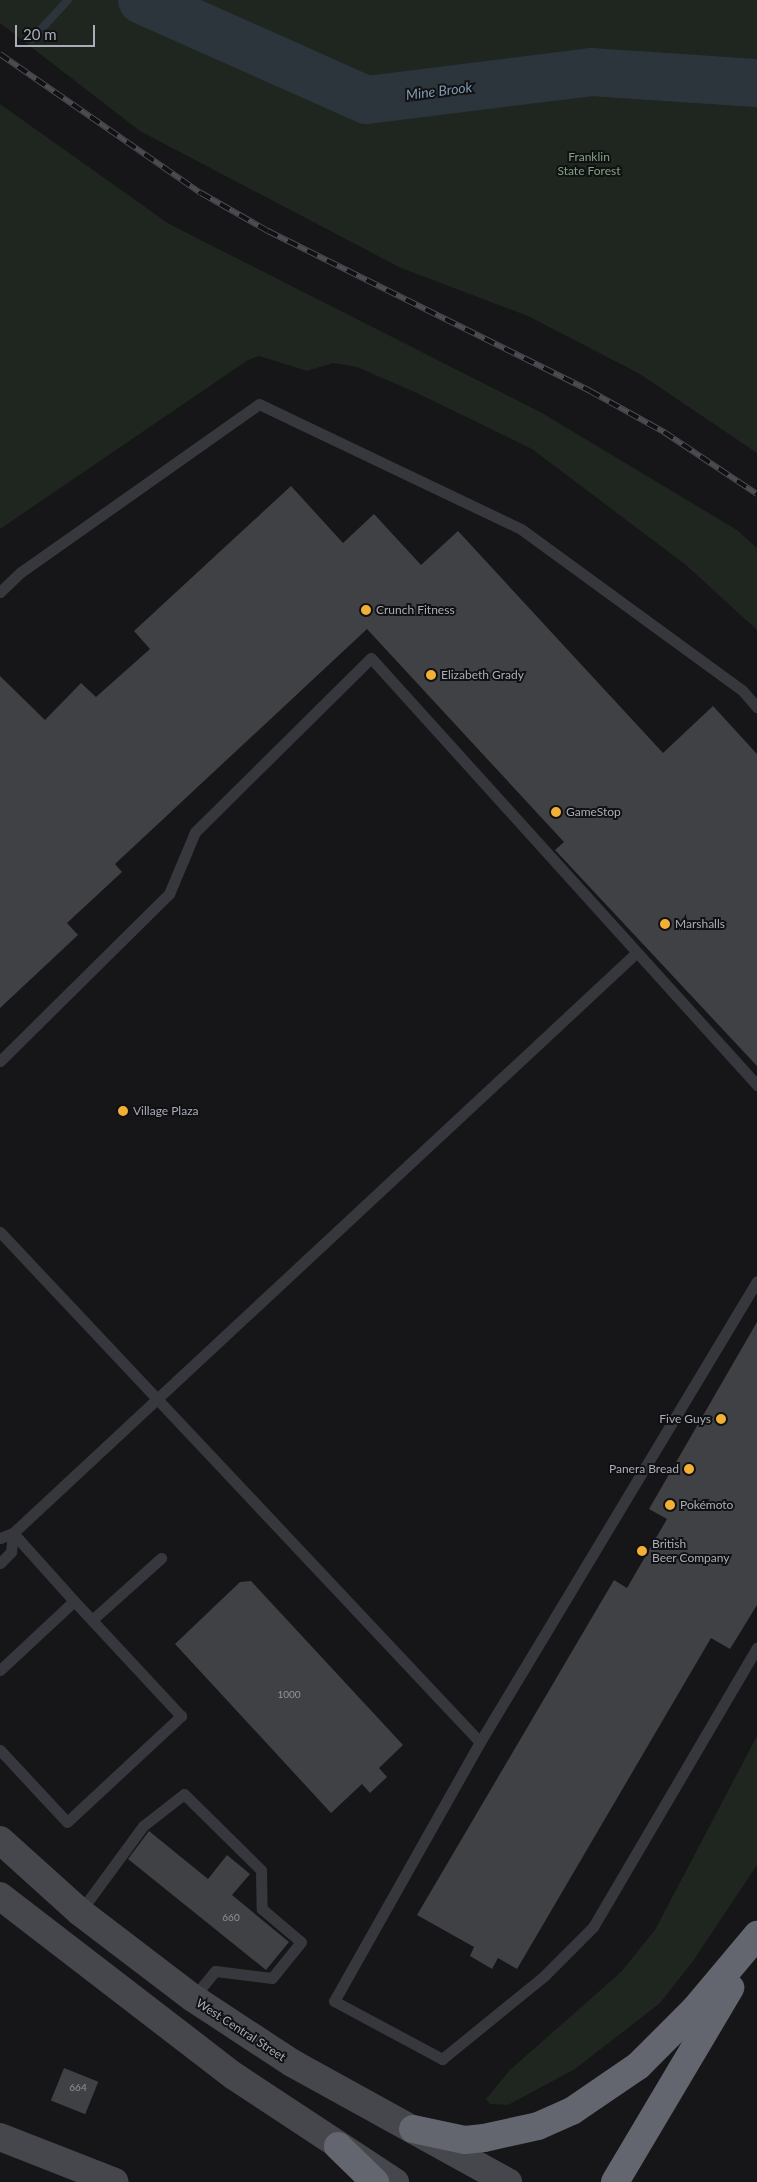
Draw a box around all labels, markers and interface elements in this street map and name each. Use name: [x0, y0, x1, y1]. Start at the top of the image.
scale bar: [18, 15, 98, 47]
text: 20 m: [23, 25, 57, 43]
water label: Mine Brook: [405, 79, 473, 103]
park label: Franklin State Forest: [557, 150, 621, 178]
place label: Crunch Fitness: [376, 603, 455, 617]
marker: Crunch Fitness: [360, 604, 372, 616]
place label: Elizabeth Grady: [441, 668, 524, 682]
marker: Elizabeth Grady: [425, 669, 437, 681]
place label: GameStop: [566, 805, 621, 819]
marker: GameStop: [550, 806, 562, 818]
place label: Marshalls: [675, 917, 725, 931]
marker: Marshalls: [659, 918, 671, 930]
place label: Village Plaza: [133, 1104, 199, 1118]
marker: Village Plaza: [117, 1105, 129, 1117]
place label: Five Guys: [659, 1412, 711, 1426]
marker: Five Guys: [715, 1413, 727, 1425]
place label: Panera Bread: [609, 1462, 679, 1476]
marker: Panera Bread: [683, 1463, 695, 1475]
place label: Pokémoto: [680, 1498, 733, 1512]
marker: Pokémoto: [664, 1499, 676, 1511]
place label: British Beer Company: [652, 1537, 730, 1565]
marker: British Beer Company: [636, 1545, 648, 1557]
house number: 1000: [277, 1689, 301, 1701]
house number: 660: [222, 1912, 240, 1924]
street label: West Central Street: [194, 1996, 288, 2064]
house number: 664: [69, 2082, 87, 2094]

